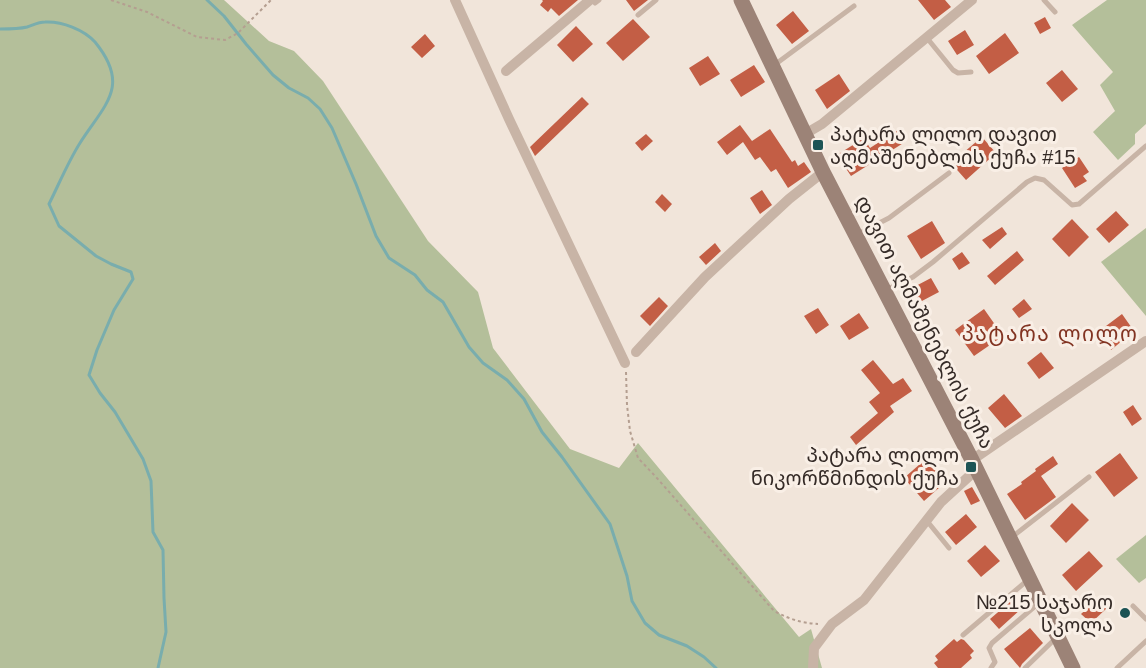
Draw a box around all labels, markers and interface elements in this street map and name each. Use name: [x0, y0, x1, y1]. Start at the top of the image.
place label: პატარა ლილო დავით აღმაშენებლის ქუჩა #15: [830, 123, 1076, 170]
marker: პატარა ლილო დავით აღმაშენებლის ქუჩა #15: [811, 138, 825, 152]
street label: დავით აღმაშენებლის ქუჩა: [850, 192, 999, 453]
district label: პატარა ლილო: [962, 322, 1138, 347]
place label: პატარა ლილო ნიკორწმინდის ქუჩა: [751, 444, 959, 491]
marker: პატარა ლილო ნიკორწმინდის ქუჩა: [964, 460, 978, 474]
place label: №215 საჯარო სკოლა: [976, 591, 1113, 638]
marker: №215 საჯარო სკოლა: [1118, 606, 1132, 620]

